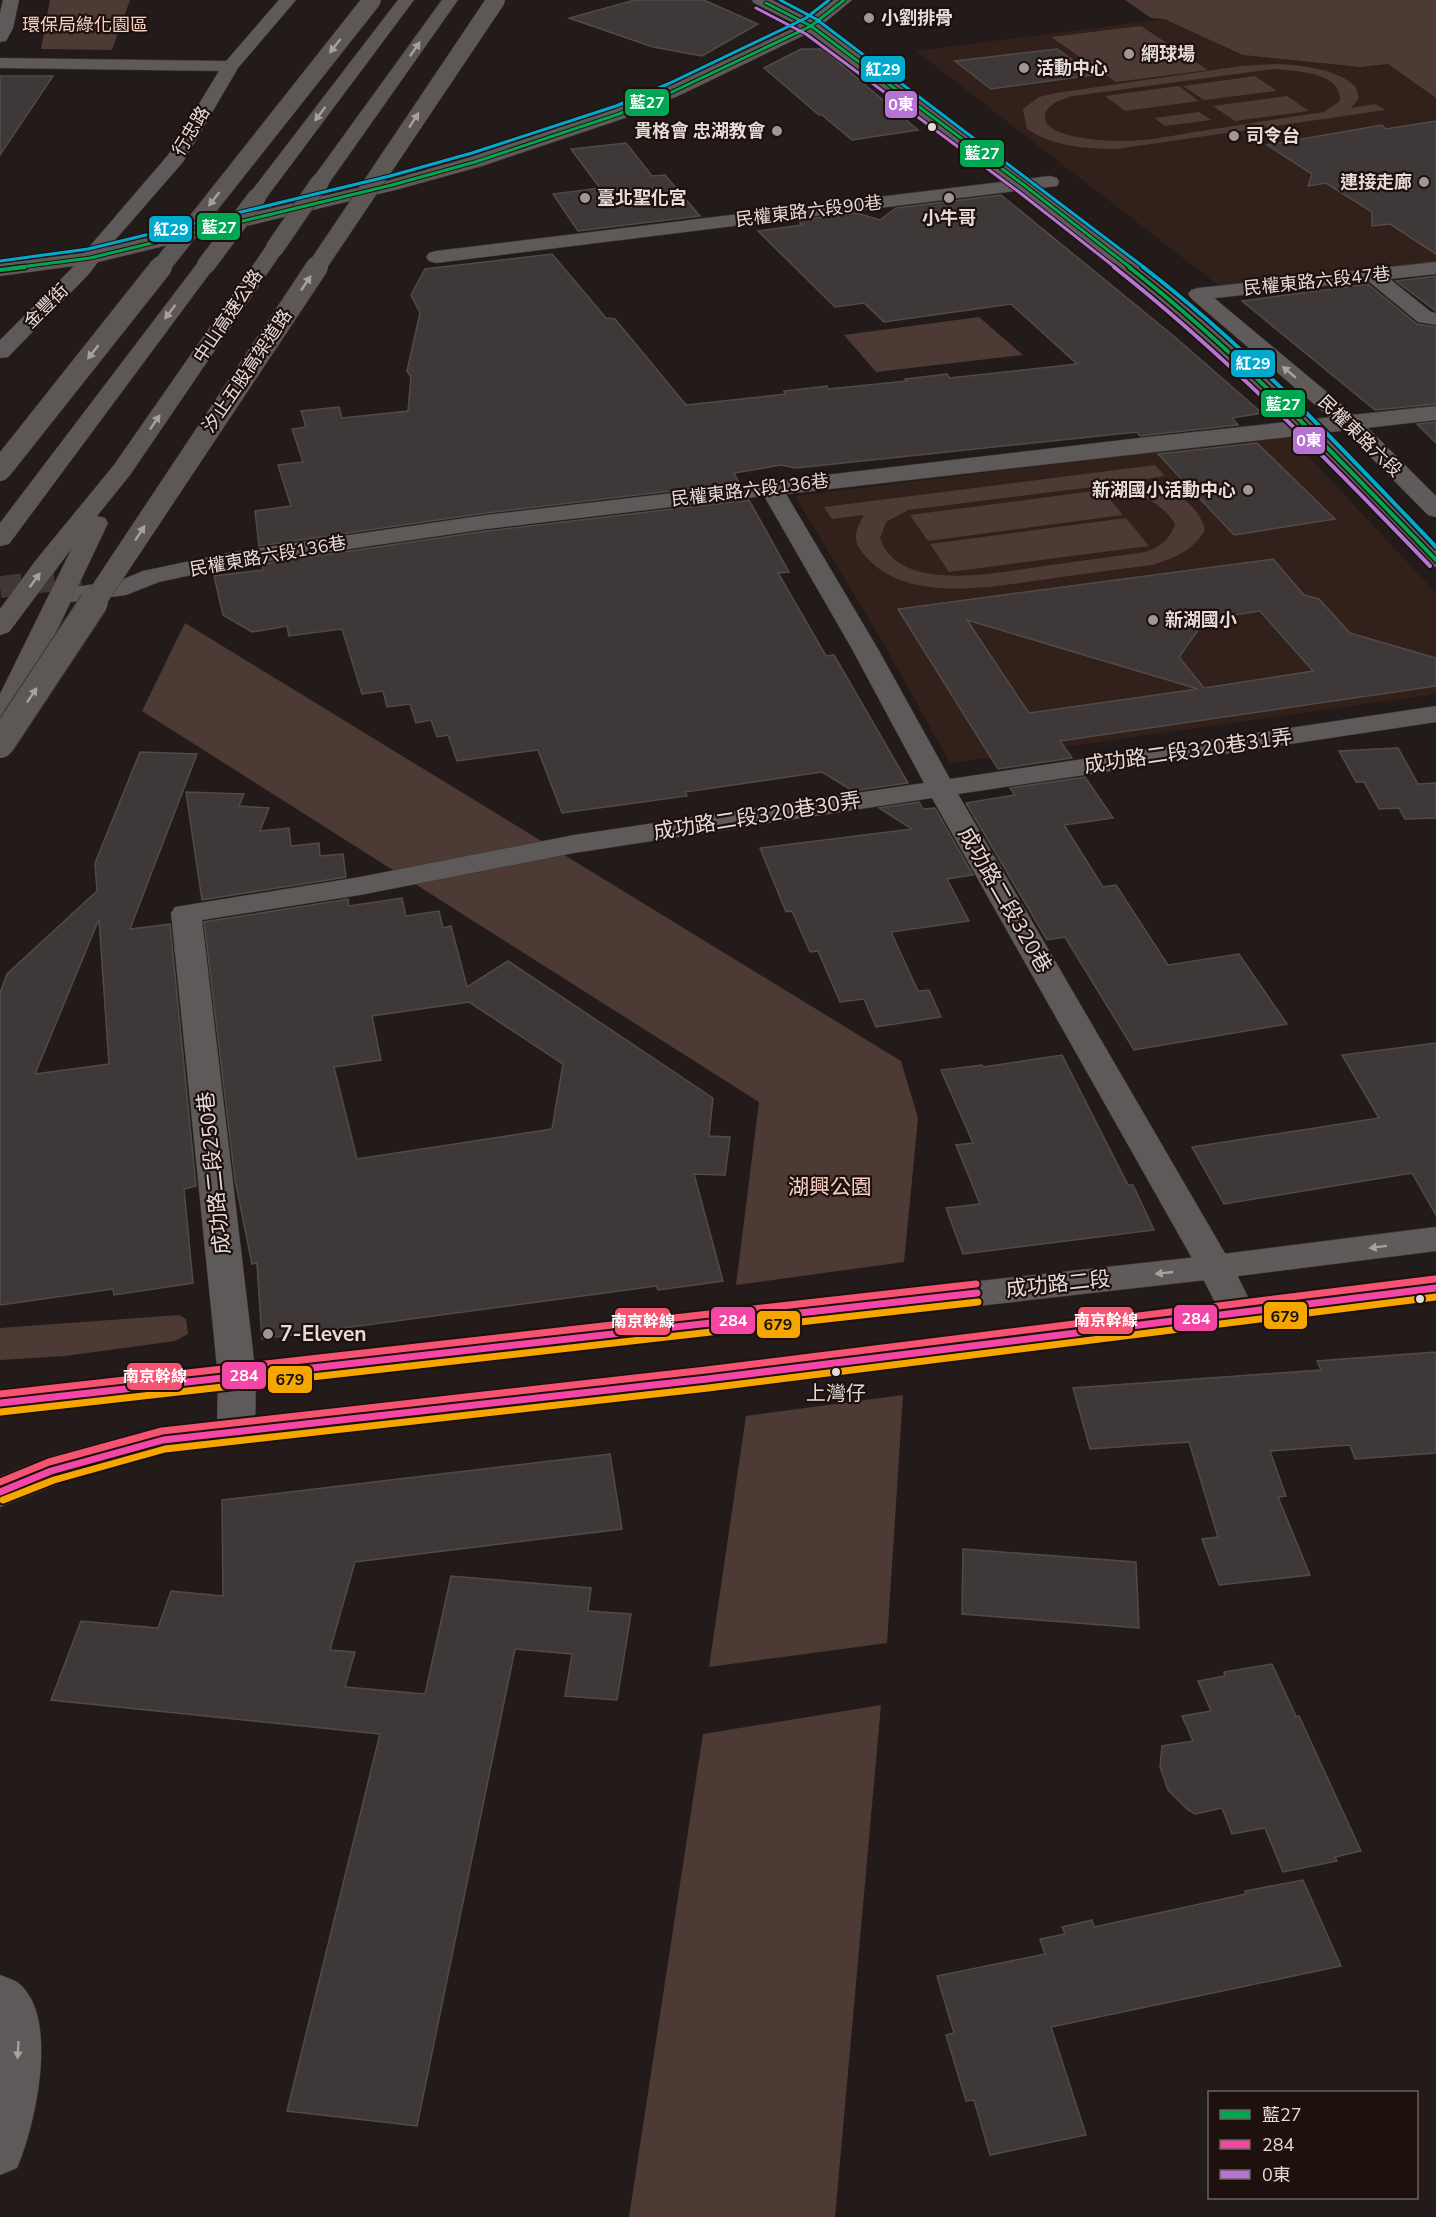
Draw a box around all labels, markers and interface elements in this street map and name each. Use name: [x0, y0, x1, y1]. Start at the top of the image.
place label: 小劉排骨: [881, 6, 953, 30]
marker: 小劉排骨: [862, 11, 876, 25]
park label: 環保局綠化園區: [22, 13, 148, 37]
one-way arrow: [329, 38, 342, 54]
one-way arrow: [409, 41, 421, 57]
place label: 網球場: [1141, 42, 1195, 66]
marker: 網球場: [1122, 47, 1136, 61]
line badge: 紅29: [860, 55, 906, 83]
place label: 活動中心: [1036, 56, 1108, 80]
text: 紅29: [865, 59, 901, 81]
marker: 活動中心: [1017, 61, 1031, 75]
line badge: 藍27: [624, 88, 670, 117]
line badge: 0東: [884, 90, 918, 119]
text: 藍27: [629, 92, 665, 114]
text: 0東: [888, 94, 914, 116]
street label: 行忠路: [167, 102, 215, 160]
one-way arrow: [314, 106, 326, 121]
one-way arrow: [408, 112, 419, 128]
place label: 貴格會 忠湖教會: [634, 119, 766, 143]
unlabelled marker: [926, 121, 938, 133]
marker: 貴格會 忠湖教會: [770, 124, 784, 138]
place label: 司令台: [1246, 124, 1300, 148]
marker: 司令台: [1227, 129, 1241, 143]
line badge: 藍27: [959, 139, 1005, 168]
text: 藍27: [964, 143, 1000, 165]
place label: 連接走廊: [1340, 170, 1412, 194]
marker: 連接走廊: [1417, 175, 1431, 189]
place label: 臺北聖化宮: [597, 186, 687, 210]
street label: 民權東路六段90巷: [734, 190, 884, 232]
one-way arrow: [208, 191, 221, 207]
marker: 臺北聖化宮: [578, 191, 592, 205]
marker: 小牛哥: [942, 191, 956, 205]
place label: 小牛哥: [922, 206, 976, 230]
line badge: 藍27: [196, 212, 241, 241]
line badge: 紅29: [148, 215, 193, 243]
text: 藍27: [201, 217, 237, 239]
text: 紅29: [153, 219, 189, 241]
street label: 民權東路六段47巷: [1242, 261, 1392, 301]
street label: 中山高速公路: [188, 265, 268, 367]
one-way arrow: [300, 275, 312, 291]
street label: 金豐街: [18, 278, 74, 334]
one-way arrow: [165, 304, 177, 319]
street label: 汐止五股高架道路: [197, 305, 297, 437]
one-way arrow: [88, 344, 100, 359]
line badge: 紅29: [1230, 349, 1276, 378]
text: 紅29: [1235, 353, 1271, 375]
one-way arrow: [1282, 366, 1297, 379]
line badge: 藍27: [1260, 389, 1306, 418]
street label: 民權東路六段: [1313, 390, 1407, 482]
text: 藍27: [1265, 394, 1301, 416]
one-way arrow: [149, 415, 161, 431]
line badge: 0東: [1292, 426, 1326, 455]
text: 0東: [1296, 430, 1322, 452]
street label: 民權東路六段136巷: [670, 468, 830, 512]
place label: 新湖國小活動中心: [1092, 478, 1236, 502]
marker: 新湖國小活動中心: [1241, 483, 1255, 497]
one-way arrow: [134, 525, 146, 541]
street label: 民權東路六段136巷: [188, 530, 348, 582]
one-way arrow: [28, 572, 40, 587]
place label: 新湖國小: [1165, 608, 1237, 632]
marker: 新湖國小: [1146, 613, 1160, 627]
one-way arrow: [27, 687, 38, 703]
street label: 成功路二段320巷31弄: [1082, 723, 1294, 779]
street label: 成功路二段320巷30弄: [651, 786, 863, 846]
street label: 成功路二段320巷: [952, 822, 1058, 978]
street label: 成功路二段250巷: [192, 1090, 236, 1256]
park label: 湖興公園: [788, 1173, 872, 1201]
one-way arrow: [1368, 1242, 1387, 1251]
street label: 成功路二段: [1004, 1265, 1112, 1303]
one-way arrow: [1154, 1268, 1173, 1278]
unlabelled marker: [1414, 1293, 1426, 1305]
line badge: 679: [1263, 1301, 1308, 1330]
line badge: 284: [1173, 1304, 1218, 1332]
line badge: 284: [710, 1306, 756, 1335]
line badge: 南京幹線: [1077, 1306, 1134, 1335]
text: 679: [1271, 1306, 1299, 1328]
line badge: 南京幹線: [614, 1307, 671, 1336]
text: 284: [1182, 1308, 1211, 1330]
text: 284: [719, 1310, 748, 1332]
line badge: 679: [756, 1310, 801, 1339]
text: 南京幹線: [1074, 1310, 1138, 1332]
text: 南京幹線: [611, 1311, 675, 1333]
text: 679: [764, 1314, 792, 1336]
place label: 7-Eleven: [280, 1320, 367, 1348]
marker: 7-Eleven: [261, 1327, 275, 1341]
line badge: 284: [221, 1361, 267, 1390]
line badge: 南京幹線: [126, 1362, 183, 1391]
text: 284: [230, 1365, 259, 1387]
line badge: 679: [267, 1365, 313, 1394]
text: 南京幹線: [123, 1366, 187, 1388]
marker: 上灣仔: [830, 1366, 842, 1378]
text: 679: [276, 1369, 304, 1391]
place label: 上灣仔: [806, 1380, 866, 1407]
one-way arrow: [13, 2041, 22, 2060]
legend: [1208, 2091, 1418, 2199]
text: 藍27: [1262, 2103, 1302, 2127]
text: 284: [1262, 2133, 1295, 2157]
text: 0東: [1262, 2163, 1291, 2187]

